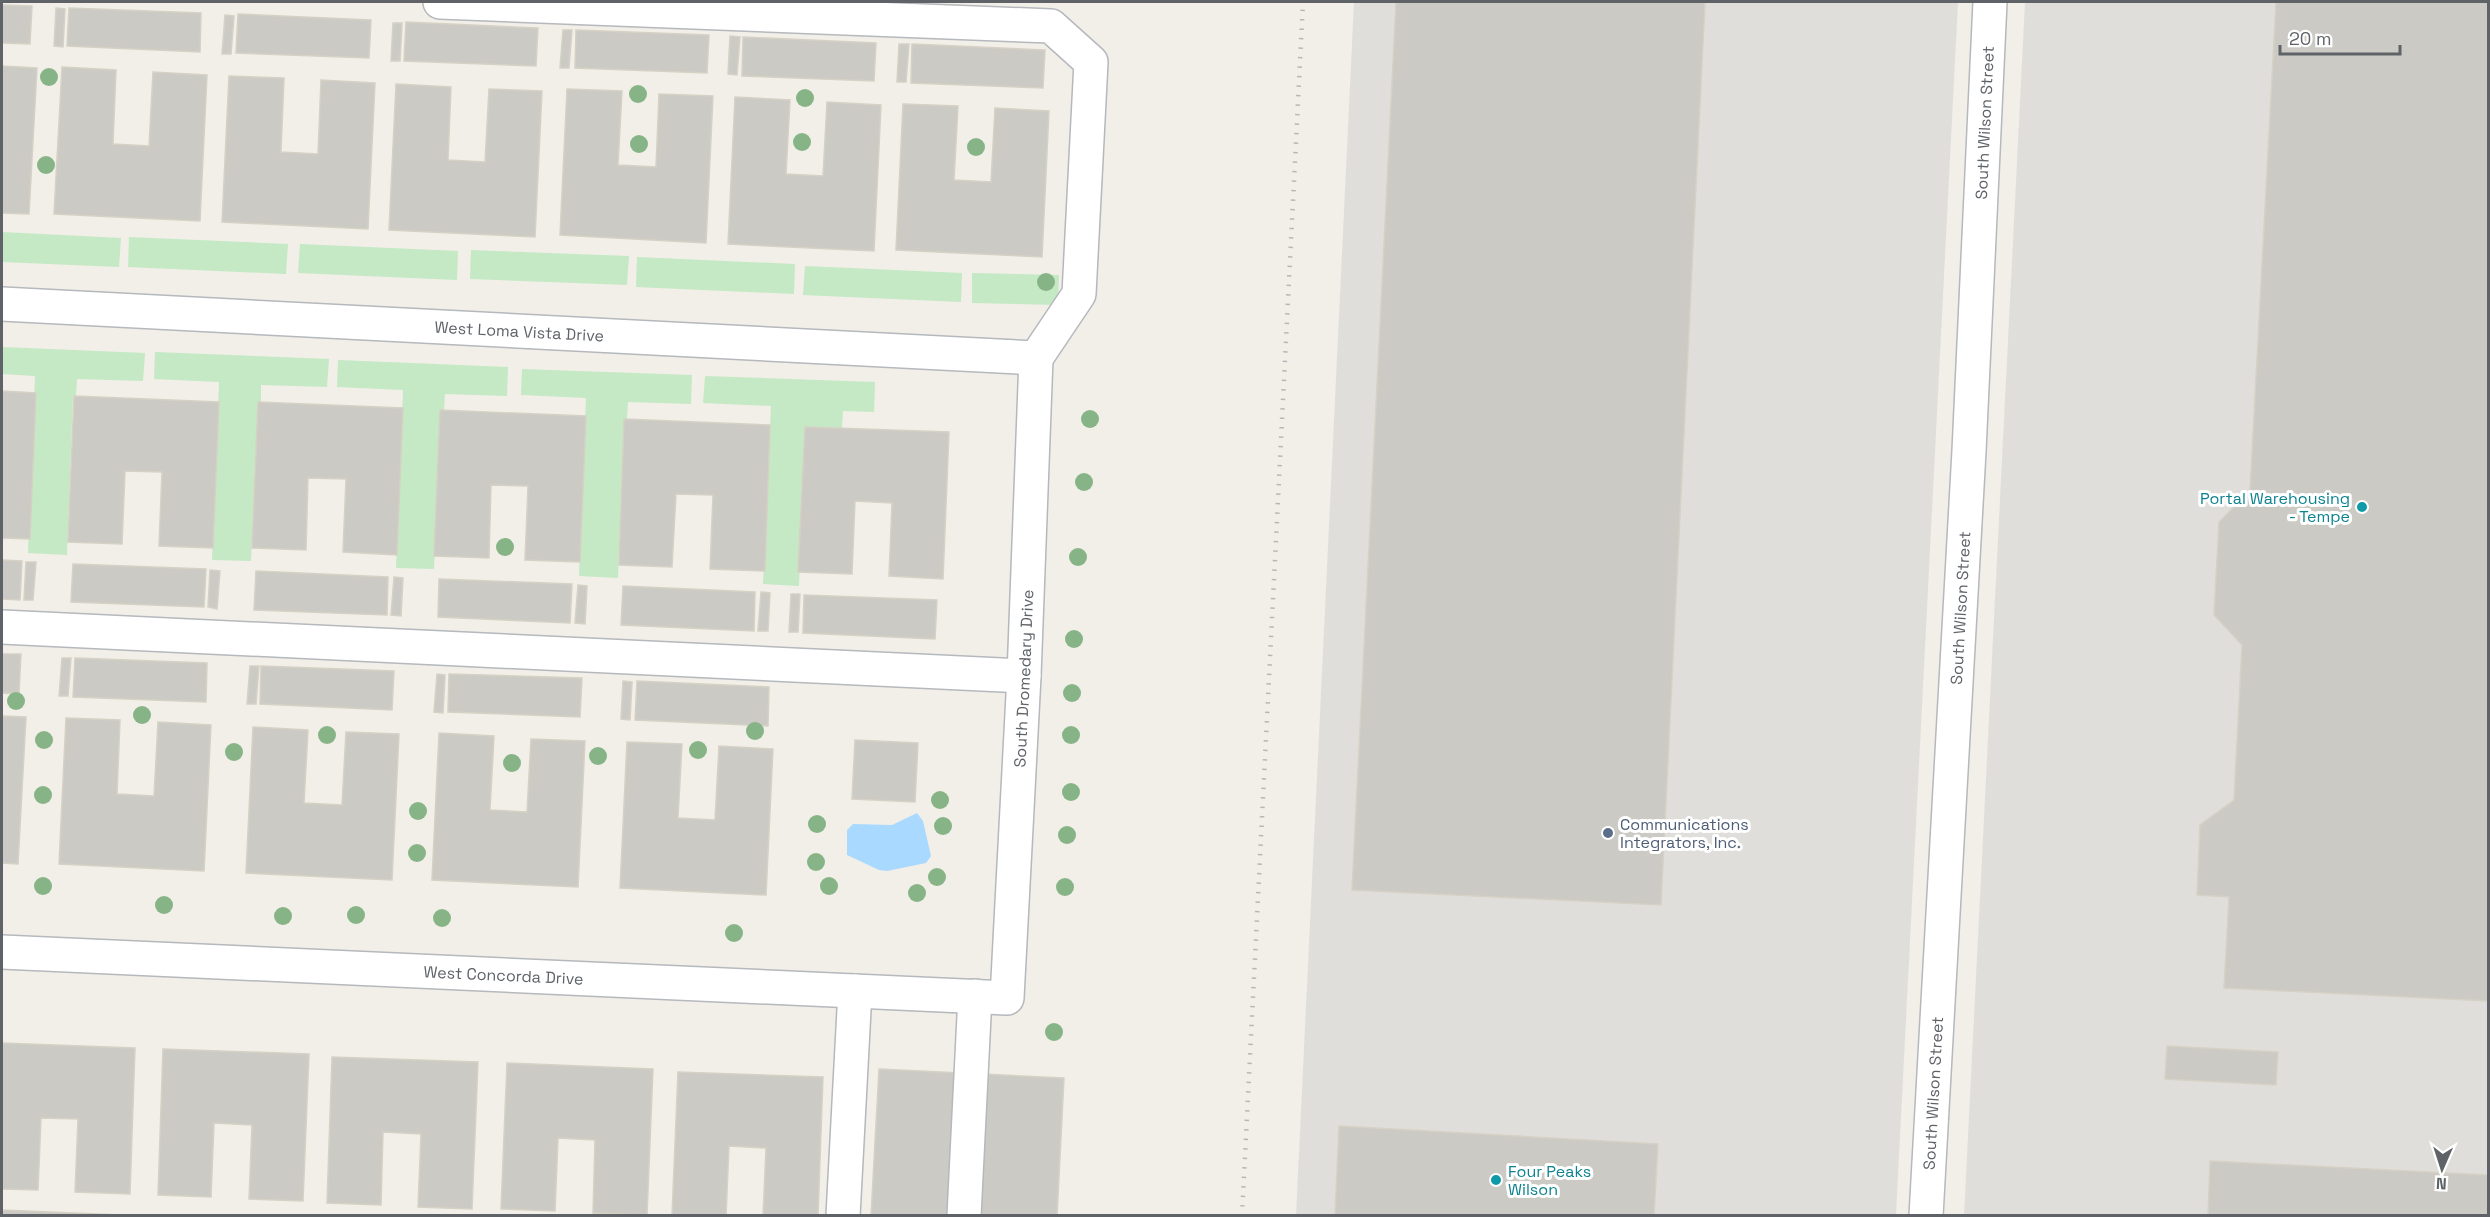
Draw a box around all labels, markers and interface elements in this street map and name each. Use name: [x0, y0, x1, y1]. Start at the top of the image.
scale bar: [2280, 18, 2400, 56]
text: 20 m: [2289, 27, 2332, 50]
street label: South Wilson Street: [1971, 45, 1999, 200]
street label: West Loma Vista Drive: [434, 317, 604, 346]
place label: Portal Warehousing - Tempe: [2200, 488, 2350, 527]
marker: Portal Warehousing - Tempe: [2355, 500, 2369, 514]
street label: South Wilson Street: [1946, 531, 1975, 685]
street label: South Dromedary Drive: [1009, 589, 1038, 768]
place label: Communications Integrators, Inc.: [1620, 814, 1749, 853]
marker: Communications Integrators, Inc.: [1601, 826, 1615, 840]
street label: West Concorda Drive: [423, 961, 584, 990]
street label: South Wilson Street: [1919, 1016, 1948, 1171]
north arrow: [2412, 1139, 2472, 1199]
place label: Four Peaks Wilson: [1508, 1161, 1591, 1200]
marker: Four Peaks Wilson: [1489, 1173, 1503, 1187]
text: N: [2435, 1173, 2447, 1194]

